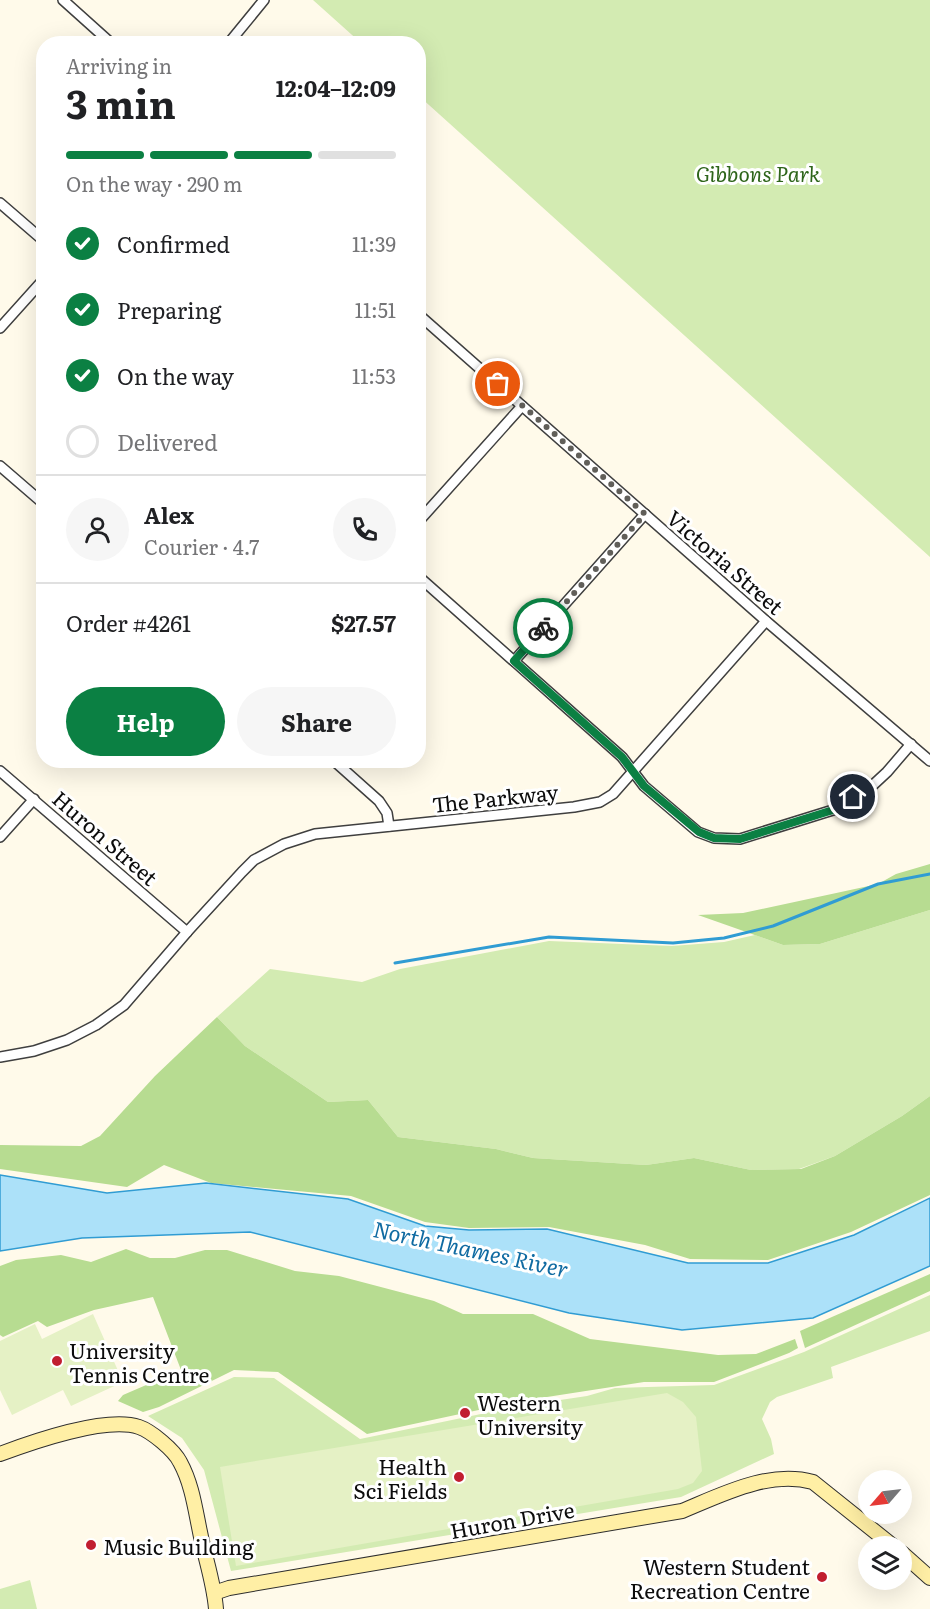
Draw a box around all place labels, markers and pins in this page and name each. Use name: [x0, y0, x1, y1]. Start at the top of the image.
pin: [472, 358, 523, 409]
pin: [827, 771, 878, 822]
place label: University Tennis Centre: [69, 1334, 209, 1389]
marker: University Tennis Centre: [50, 1354, 64, 1368]
place label: Western University: [477, 1386, 584, 1441]
marker: Western University: [458, 1406, 472, 1420]
place label: Health Sci Fields: [353, 1450, 447, 1505]
marker: Health Sci Fields: [452, 1470, 466, 1484]
place label: Music Building: [103, 1530, 254, 1561]
marker: Music Building: [84, 1538, 98, 1552]
place label: Western Student Recreation Centre: [630, 1550, 811, 1605]
marker: Western Student Recreation Centre: [815, 1570, 829, 1584]

